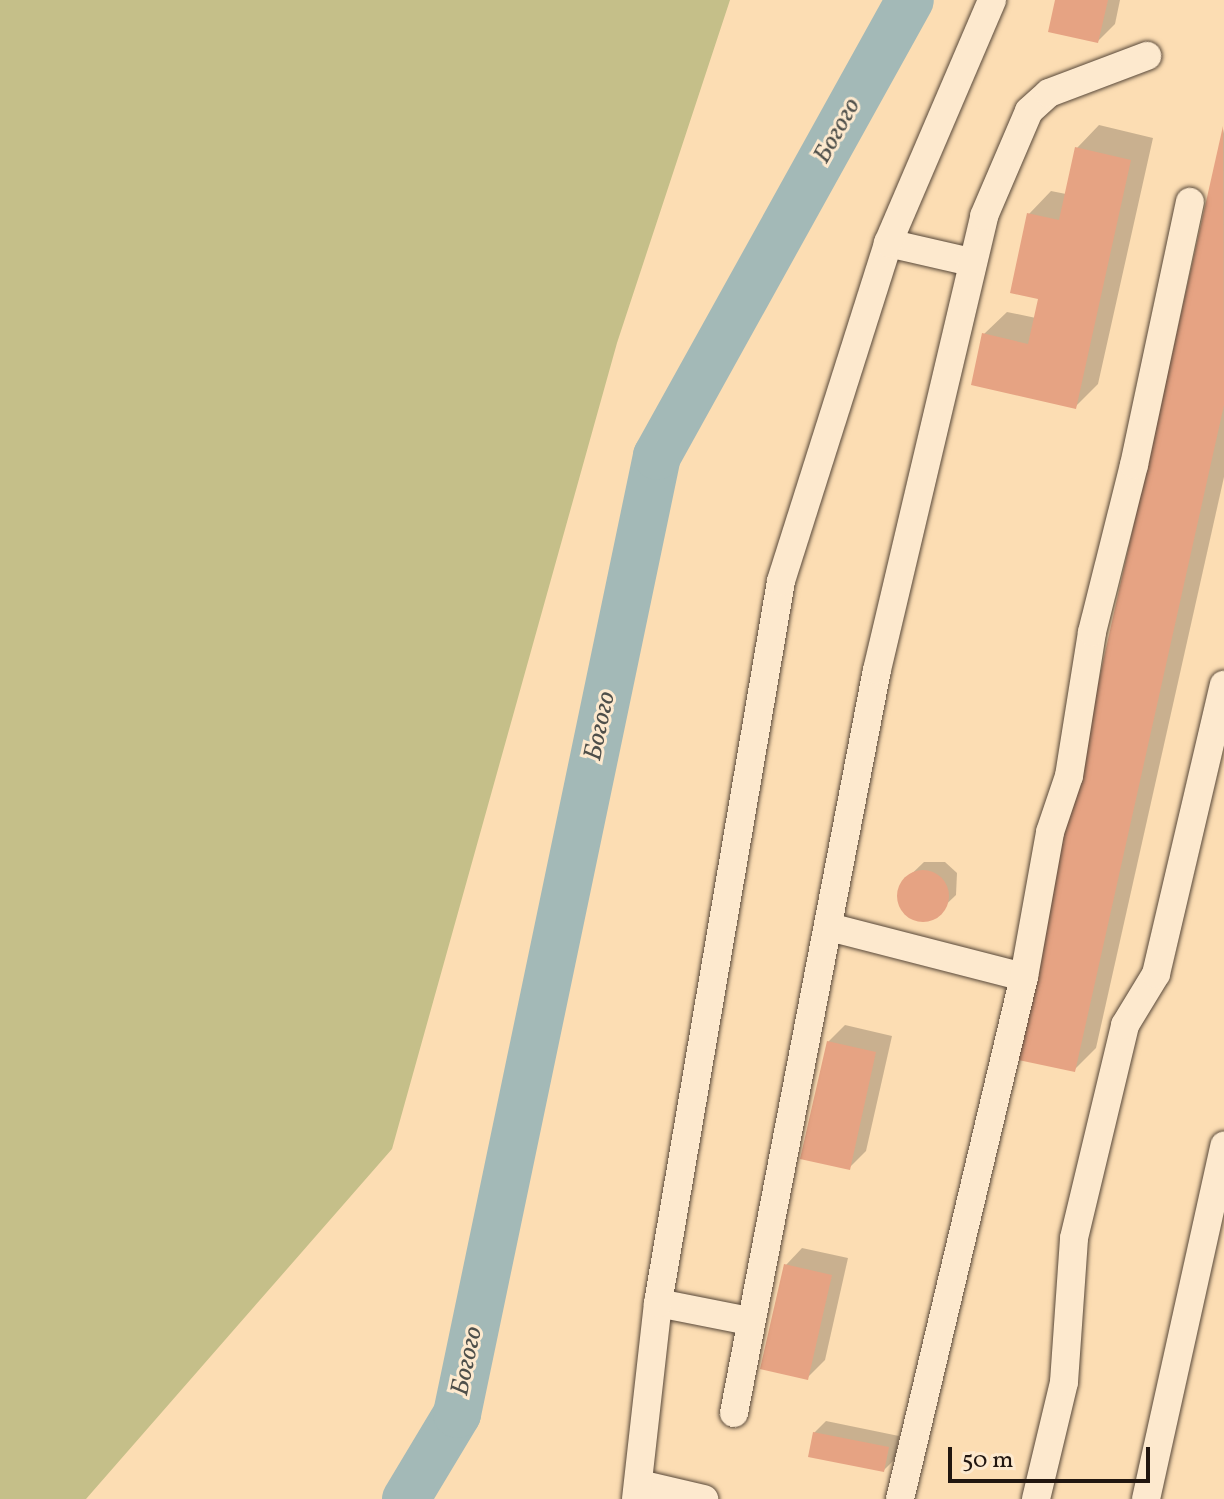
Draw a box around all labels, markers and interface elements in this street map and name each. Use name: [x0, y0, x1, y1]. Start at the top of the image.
water label: Богого: [808, 93, 868, 169]
water label: Богого: [579, 689, 623, 763]
water label: Богого: [446, 1324, 490, 1398]
scale bar: [952, 1431, 1154, 1481]
text: 50 m: [962, 1444, 1014, 1478]

